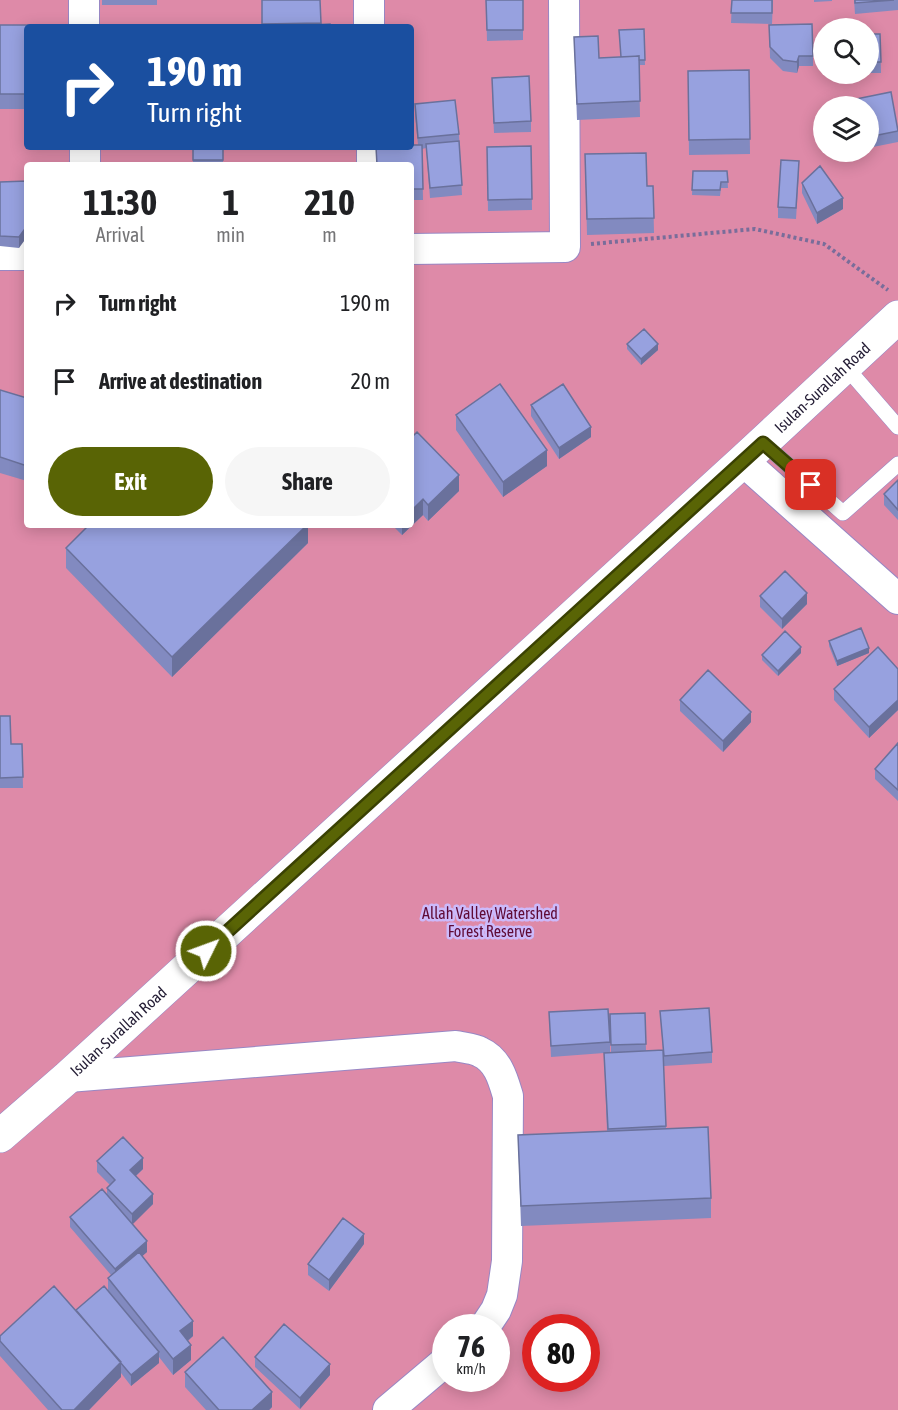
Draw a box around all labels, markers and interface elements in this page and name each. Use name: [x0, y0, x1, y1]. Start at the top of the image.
map controls: [813, 18, 879, 162]
button: search: [813, 18, 879, 84]
text: 190 m: [147, 47, 242, 95]
icon: right: [48, 48, 126, 126]
button: layers: [813, 96, 879, 162]
text: Turn right: [147, 97, 242, 128]
text: 11:30: [83, 181, 157, 223]
text: 1: [222, 181, 239, 223]
text: 210: [304, 181, 355, 223]
text: Arrival: [96, 223, 145, 246]
text: min: [216, 223, 245, 246]
text: m: [322, 223, 337, 246]
icon: right: [48, 287, 81, 320]
text: Turn right: [99, 290, 176, 316]
text: 190 m: [340, 290, 390, 316]
street label: Isulan-Surallah Road: [771, 339, 874, 436]
icon: arrive: [48, 365, 81, 398]
text: Arrive at destination: [99, 368, 262, 394]
text: 20 m: [350, 368, 390, 394]
button: Exit: [48, 447, 213, 516]
button: Share: [225, 447, 390, 516]
pin: [785, 459, 836, 510]
icon: arrive: [794, 468, 827, 501]
park label: Allah Valley Watershed Forest Reserve: [422, 904, 558, 940]
position arrow: [174, 919, 238, 983]
street label: Isulan-Surallah Road: [66, 983, 170, 1080]
speed limit sign: 80: [522, 1314, 600, 1392]
text: 76: [457, 1329, 485, 1363]
text: km/h: [456, 1360, 486, 1377]

